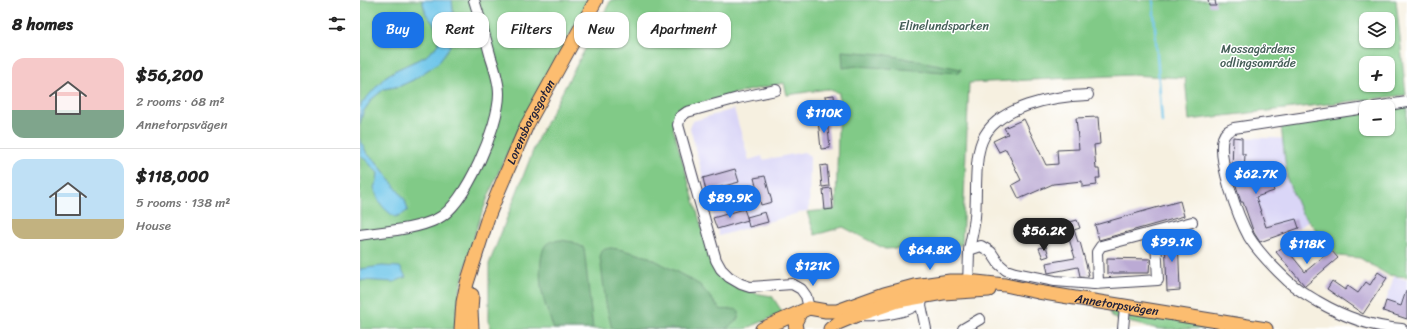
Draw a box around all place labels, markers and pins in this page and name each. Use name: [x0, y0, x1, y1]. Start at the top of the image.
pin: $110K: [796, 100, 852, 134]
pin: $62.7K: [1223, 161, 1289, 195]
pin: $89.9K: [697, 185, 763, 219]
pin: $56.2K: [1011, 218, 1077, 252]
pin: $99.1K: [1139, 229, 1205, 263]
pin: $118K: [1279, 231, 1335, 265]
pin: $64.8K: [897, 237, 963, 271]
pin: $121K: [785, 253, 841, 287]

